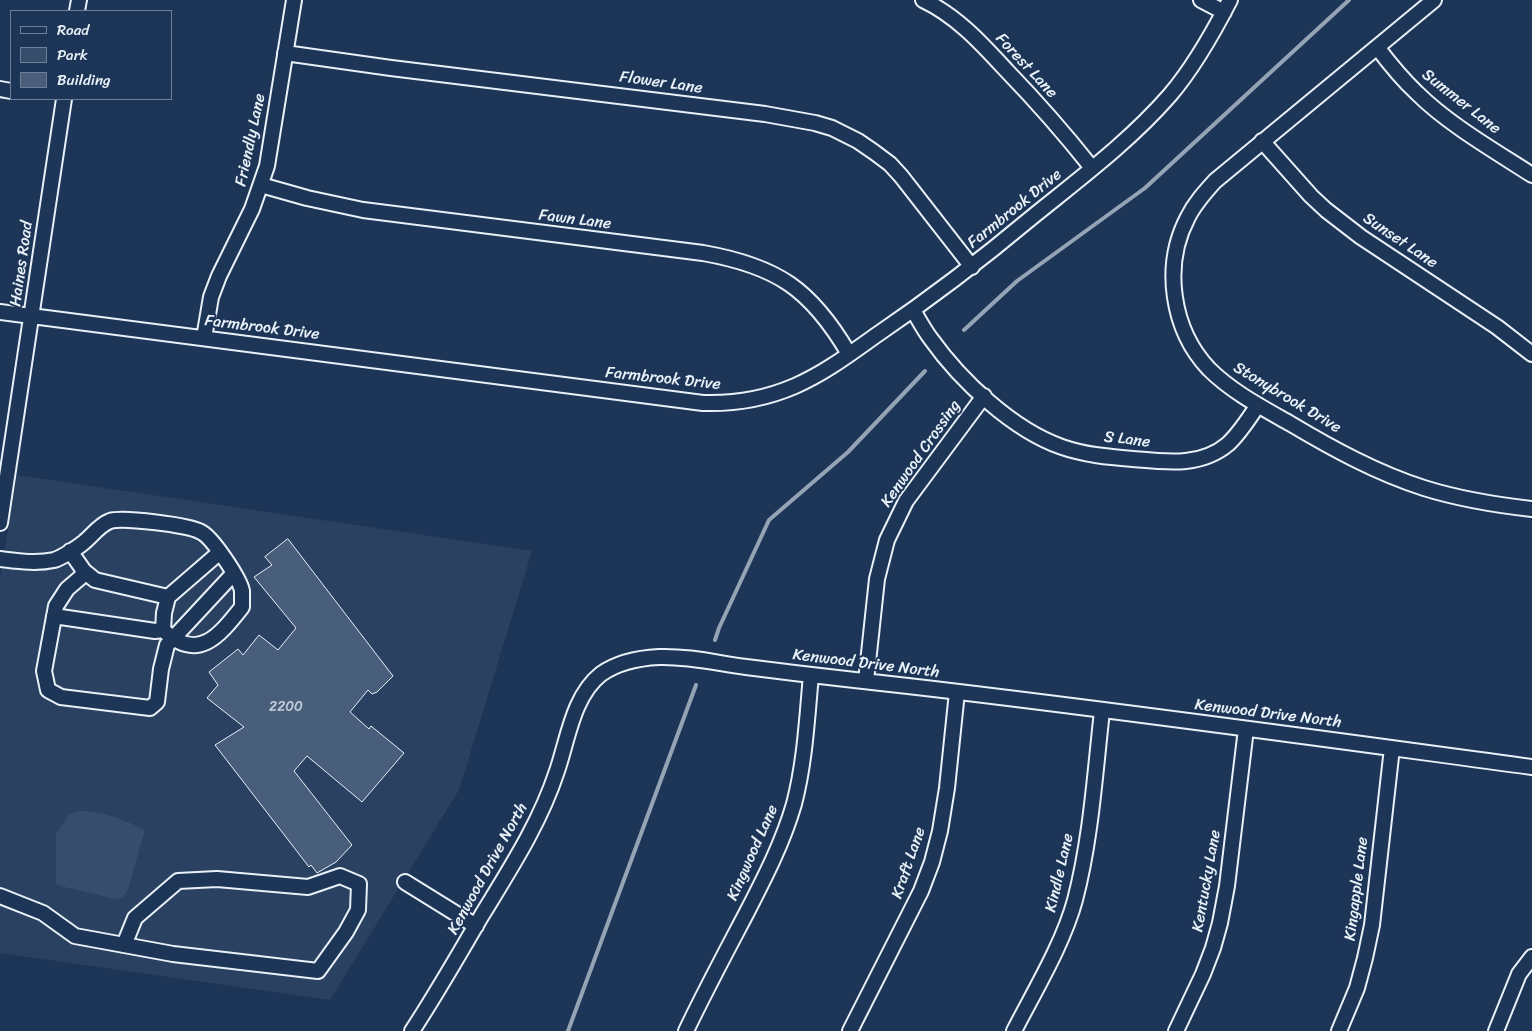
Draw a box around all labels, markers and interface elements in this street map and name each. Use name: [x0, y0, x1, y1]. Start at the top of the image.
legend: [10, 10, 172, 100]
text: Road: [57, 17, 89, 43]
street label: Forest Lane: [991, 30, 1061, 102]
text: Park: [57, 42, 88, 68]
street label: Summer Lane: [1418, 65, 1504, 139]
text: Building: [57, 67, 111, 93]
street label: Flower Lane: [618, 68, 704, 98]
street label: Friendly Lane: [232, 92, 270, 188]
street label: Farmbrook Drive: [964, 165, 1066, 253]
street label: Fawn Lane: [538, 206, 612, 234]
street label: Sunset Lane: [1359, 209, 1441, 273]
street label: Haines Road: [7, 220, 37, 308]
street label: Farmbrook Drive: [203, 311, 321, 345]
street label: Stonybrook Drive: [1230, 358, 1344, 438]
street label: Farmbrook Drive: [605, 363, 721, 395]
street label: Kenwood Crossing: [877, 397, 965, 511]
street label: S Lane: [1103, 428, 1151, 452]
street label: Kenwood Drive North: [791, 645, 941, 683]
street label: Kenwood Drive North: [1193, 695, 1343, 733]
house number: 2200: [269, 699, 303, 715]
street label: Kenwood Drive North: [444, 800, 532, 938]
street label: Kingwood Lane: [723, 802, 783, 904]
street label: Kraft Lane: [888, 825, 930, 901]
street label: Kentucky Lane: [1189, 828, 1225, 934]
street label: Kindle Lane: [1042, 832, 1078, 914]
street label: Kingapple Lane: [1341, 836, 1373, 942]

